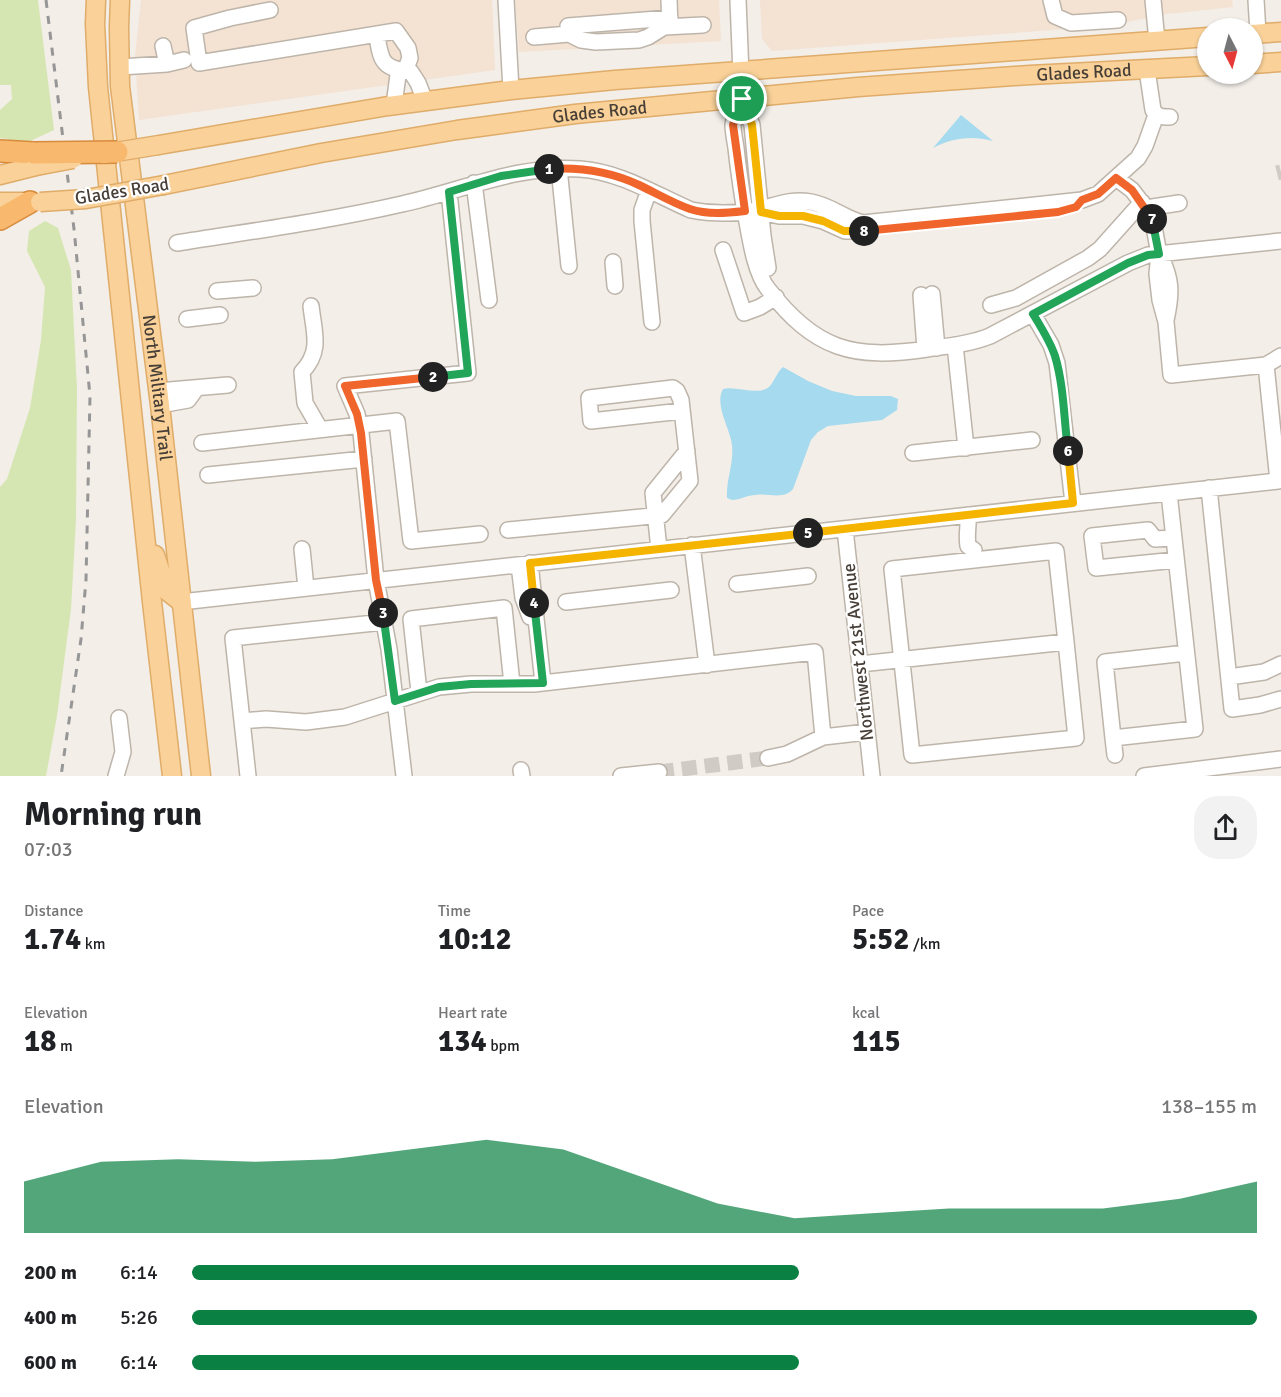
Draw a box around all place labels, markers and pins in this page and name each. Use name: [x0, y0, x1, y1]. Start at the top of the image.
pin: [716, 73, 767, 124]
pin: 1: [534, 154, 564, 184]
pin: 7: [1137, 204, 1167, 234]
pin: 8: [849, 216, 879, 246]
pin: 2: [418, 362, 448, 392]
pin: 6: [1053, 436, 1083, 466]
pin: 5: [793, 518, 823, 548]
pin: 4: [519, 588, 549, 618]
pin: 3: [368, 598, 398, 628]

